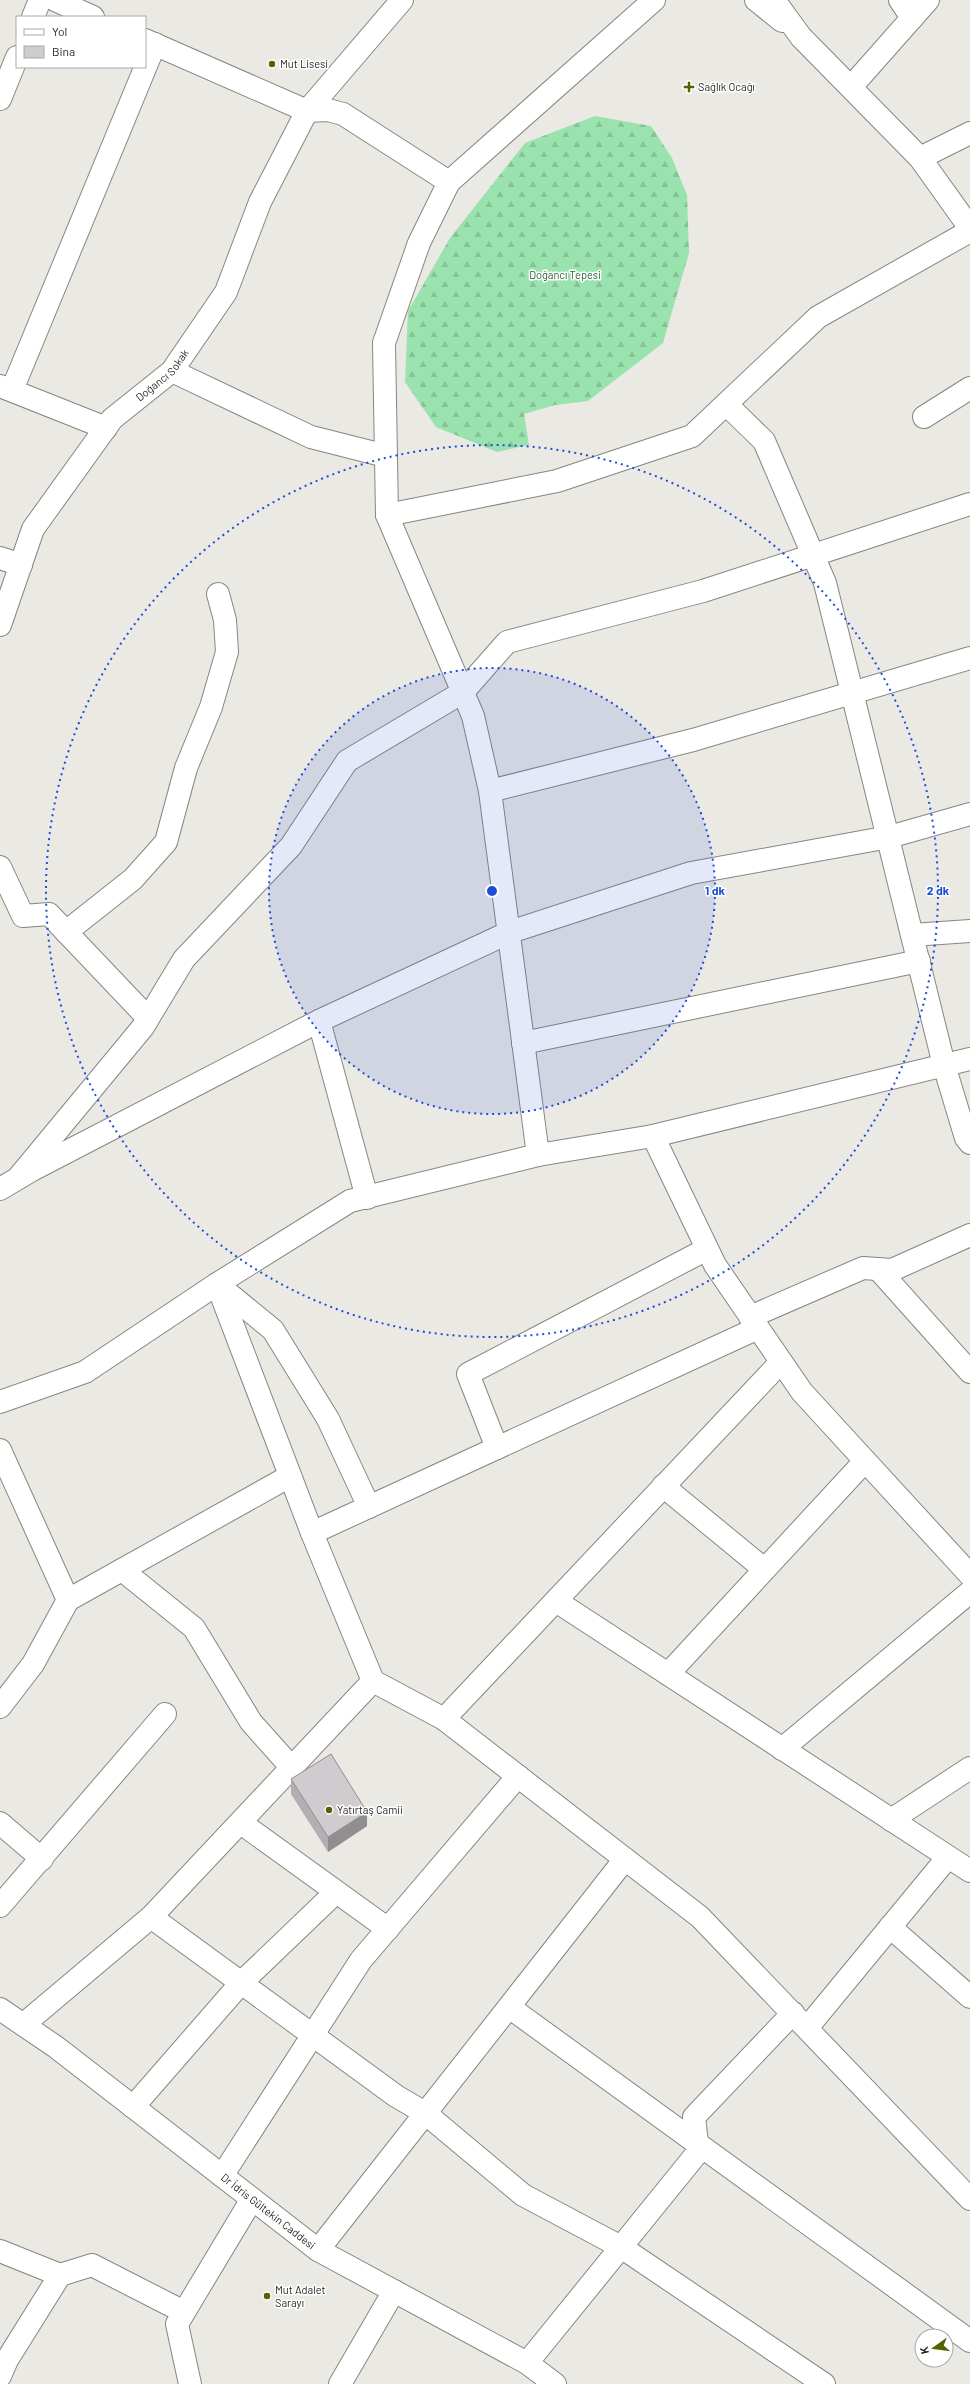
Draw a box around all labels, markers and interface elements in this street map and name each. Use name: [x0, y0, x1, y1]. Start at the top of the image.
legend: [16, 16, 146, 68]
text: Yol: [52, 24, 67, 38]
text: Bina: [52, 44, 75, 58]
place label: Mut Lisesi: [280, 57, 328, 70]
marker: Mut Lisesi: [267, 59, 277, 69]
place label: Sağlık Ocağı: [698, 80, 755, 93]
marker: Sağlık Ocağı: [683, 81, 695, 93]
park label: Doğancı Tepesi: [529, 268, 601, 281]
street label: Doğancı Sokak: [133, 346, 191, 403]
text: 1 dk: [705, 883, 726, 897]
text: 2 dk: [927, 883, 950, 897]
centre of rings: [485, 884, 499, 898]
place label: Yatırtaş Camii: [337, 1803, 403, 1816]
marker: Yatırtaş Camii: [324, 1805, 334, 1815]
street label: Dr İdris Gültekin Caddesi: [219, 2170, 318, 2252]
place label: Mut Adalet Sarayı: [275, 2283, 325, 2309]
marker: Mut Adalet Sarayı: [262, 2291, 272, 2301]
north arrow: [914, 2328, 954, 2368]
text: K: [917, 2346, 931, 2355]

